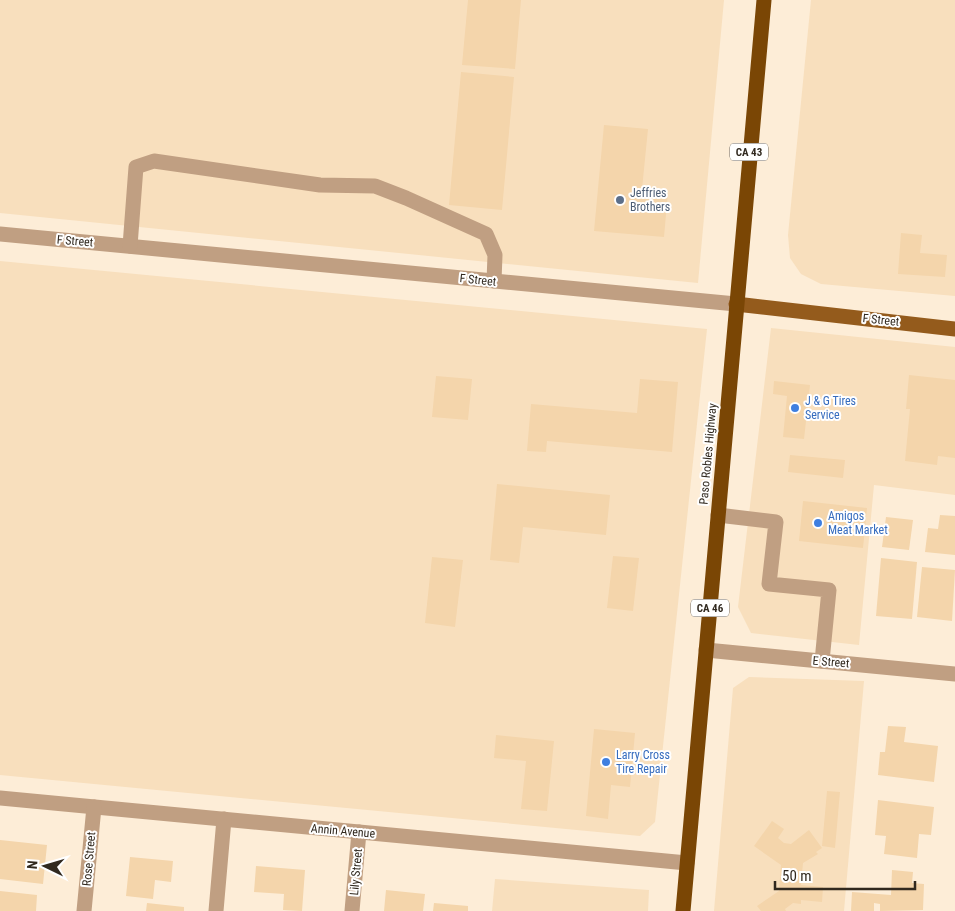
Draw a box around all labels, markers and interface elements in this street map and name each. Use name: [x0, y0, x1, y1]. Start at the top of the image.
road number: CA 43: [730, 144, 768, 160]
place label: Jeffries Brothers: [630, 186, 670, 214]
marker: Jeffries Brothers: [614, 194, 626, 206]
street label: F Street: [56, 232, 94, 250]
street label: F Street: [459, 271, 497, 289]
street label: F Street: [862, 311, 900, 329]
place label: J & G Tires Service: [805, 394, 856, 422]
marker: J & G Tires Service: [789, 402, 801, 414]
street label: Paso Robles Highway: [697, 403, 719, 505]
place label: Amigos Meat Market: [828, 509, 888, 537]
marker: Amigos Meat Market: [812, 517, 824, 529]
road number: CA 46: [691, 600, 729, 616]
street label: E Street: [812, 653, 850, 671]
place label: Larry Cross Tire Repair: [616, 748, 670, 776]
marker: Larry Cross Tire Repair: [600, 756, 612, 768]
street label: Annin Avenue: [310, 821, 376, 841]
street label: Rose Street: [80, 831, 98, 887]
north arrow: [20, 841, 70, 891]
street label: Lily Street: [347, 847, 365, 896]
scale bar: [775, 858, 915, 890]
text: N: [24, 860, 40, 870]
text: 50 m: [782, 867, 812, 885]

